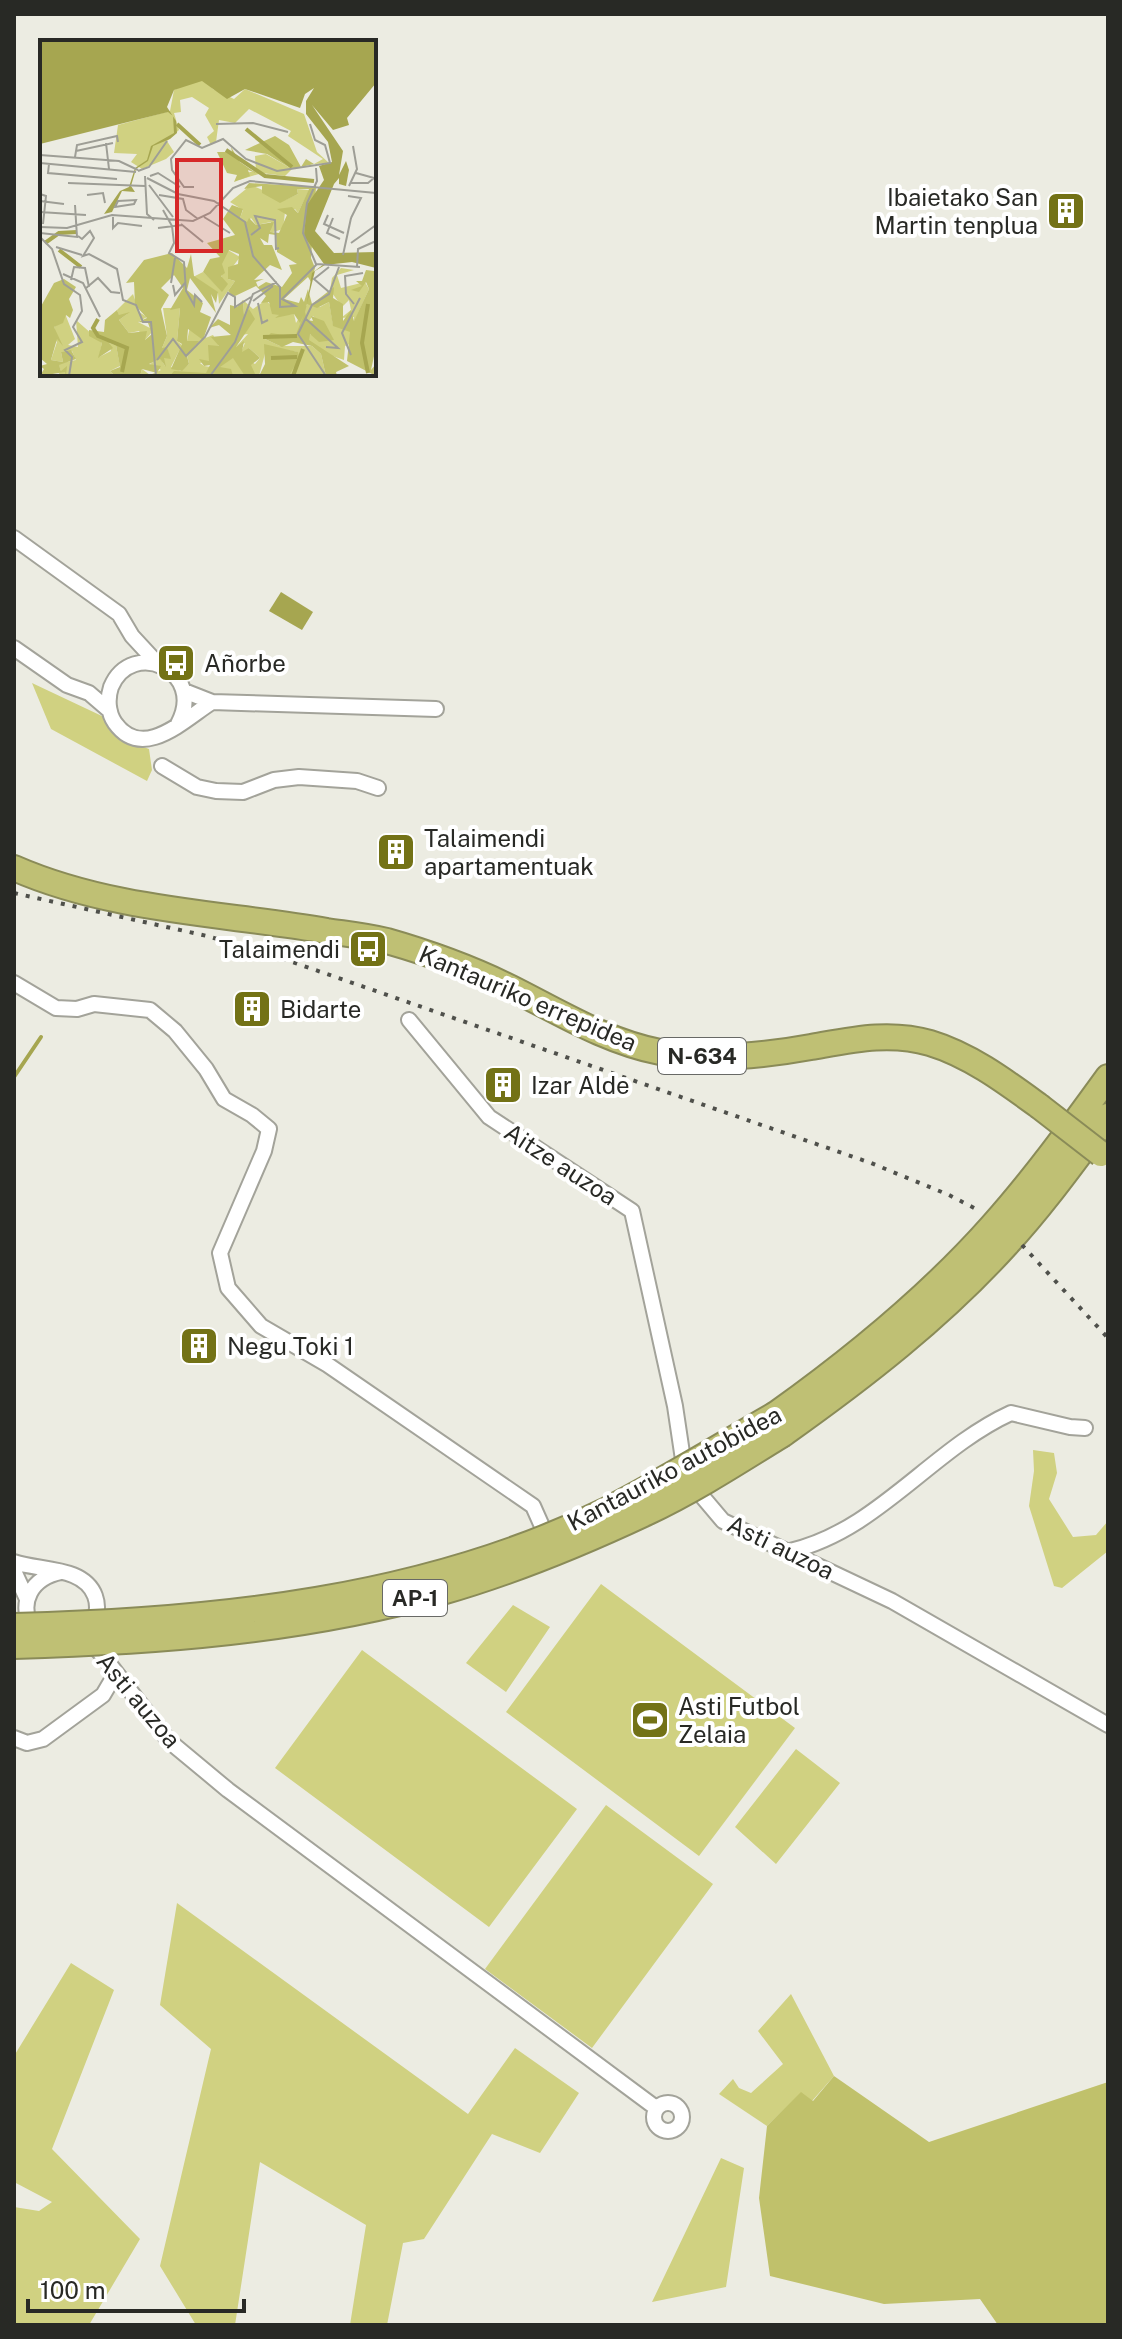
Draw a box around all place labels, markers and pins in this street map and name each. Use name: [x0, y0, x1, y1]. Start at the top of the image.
place label: Ibaietako San Martin tenplua: [875, 183, 1038, 239]
building icon: Ibaietako San Martin tenplua: [1045, 190, 1087, 232]
bus stop icon: Añorbe: [155, 642, 197, 684]
place label: Añorbe: [204, 649, 286, 677]
place label: Talaimendi apartamentuak: [424, 824, 594, 880]
building icon: Talaimendi apartamentuak: [375, 831, 417, 873]
bus stop icon: Talaimendi: [347, 928, 389, 970]
place label: Talaimendi: [219, 935, 340, 963]
building icon: Bidarte: [231, 988, 273, 1030]
place label: Bidarte: [280, 995, 361, 1023]
building icon: Izar Alde: [482, 1064, 524, 1106]
place label: Izar Alde: [531, 1071, 630, 1099]
building icon: Negu Toki 1: [178, 1325, 220, 1367]
place label: Negu Toki 1: [227, 1332, 354, 1360]
place label: Asti Futbol Zelaia: [678, 1692, 800, 1748]
sports icon: Asti Futbol Zelaia: [629, 1699, 671, 1741]

